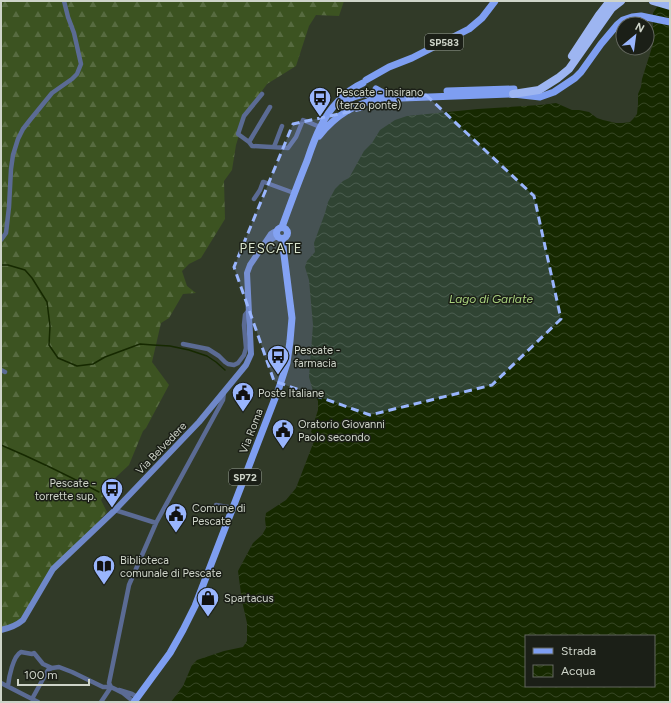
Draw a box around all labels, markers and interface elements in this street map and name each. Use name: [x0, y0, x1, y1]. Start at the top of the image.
north arrow: [615, 16, 655, 56]
text: N: [633, 20, 646, 35]
road number: SP583: [425, 34, 463, 50]
bus stop icon: Pescate - insirano (terzo ponte): [307, 85, 333, 118]
place label: Pescate - insirano (terzo ponte): [336, 86, 423, 112]
district label: PESCATE: [239, 241, 303, 256]
water label: Lago di Garlate: [449, 292, 534, 306]
bus stop icon: Pescate - farmacia: [265, 343, 291, 376]
place label: Pescate - farmacia: [294, 344, 340, 370]
public building icon: Poste Italiane: [230, 380, 256, 413]
place label: Poste Italiane: [258, 387, 324, 400]
street label: Via Roma: [237, 407, 266, 455]
public building icon: Oratorio Giovanni Paolo secondo: [270, 417, 296, 450]
place label: Oratorio Giovanni Paolo secondo: [298, 418, 385, 444]
street label: Via Belvedere: [133, 420, 189, 477]
road number: SP72: [229, 469, 261, 485]
bus stop icon: Pescate - torrette sup.: [99, 476, 125, 509]
place label: Pescate - torrette sup.: [35, 477, 96, 503]
public building icon: Comune di Pescate: [163, 501, 189, 534]
place label: Comune di Pescate: [192, 502, 246, 528]
library icon: Biblioteca comunale di Pescate: [91, 553, 117, 586]
place label: Biblioteca comunale di Pescate: [120, 554, 222, 580]
shop icon: Spartacus: [195, 585, 221, 618]
place label: Spartacus: [224, 592, 274, 605]
legend: [525, 635, 655, 687]
text: Strada: [561, 644, 596, 658]
scale bar: [18, 661, 89, 687]
text: Acqua: [561, 664, 595, 678]
text: 100 m: [24, 668, 58, 682]

